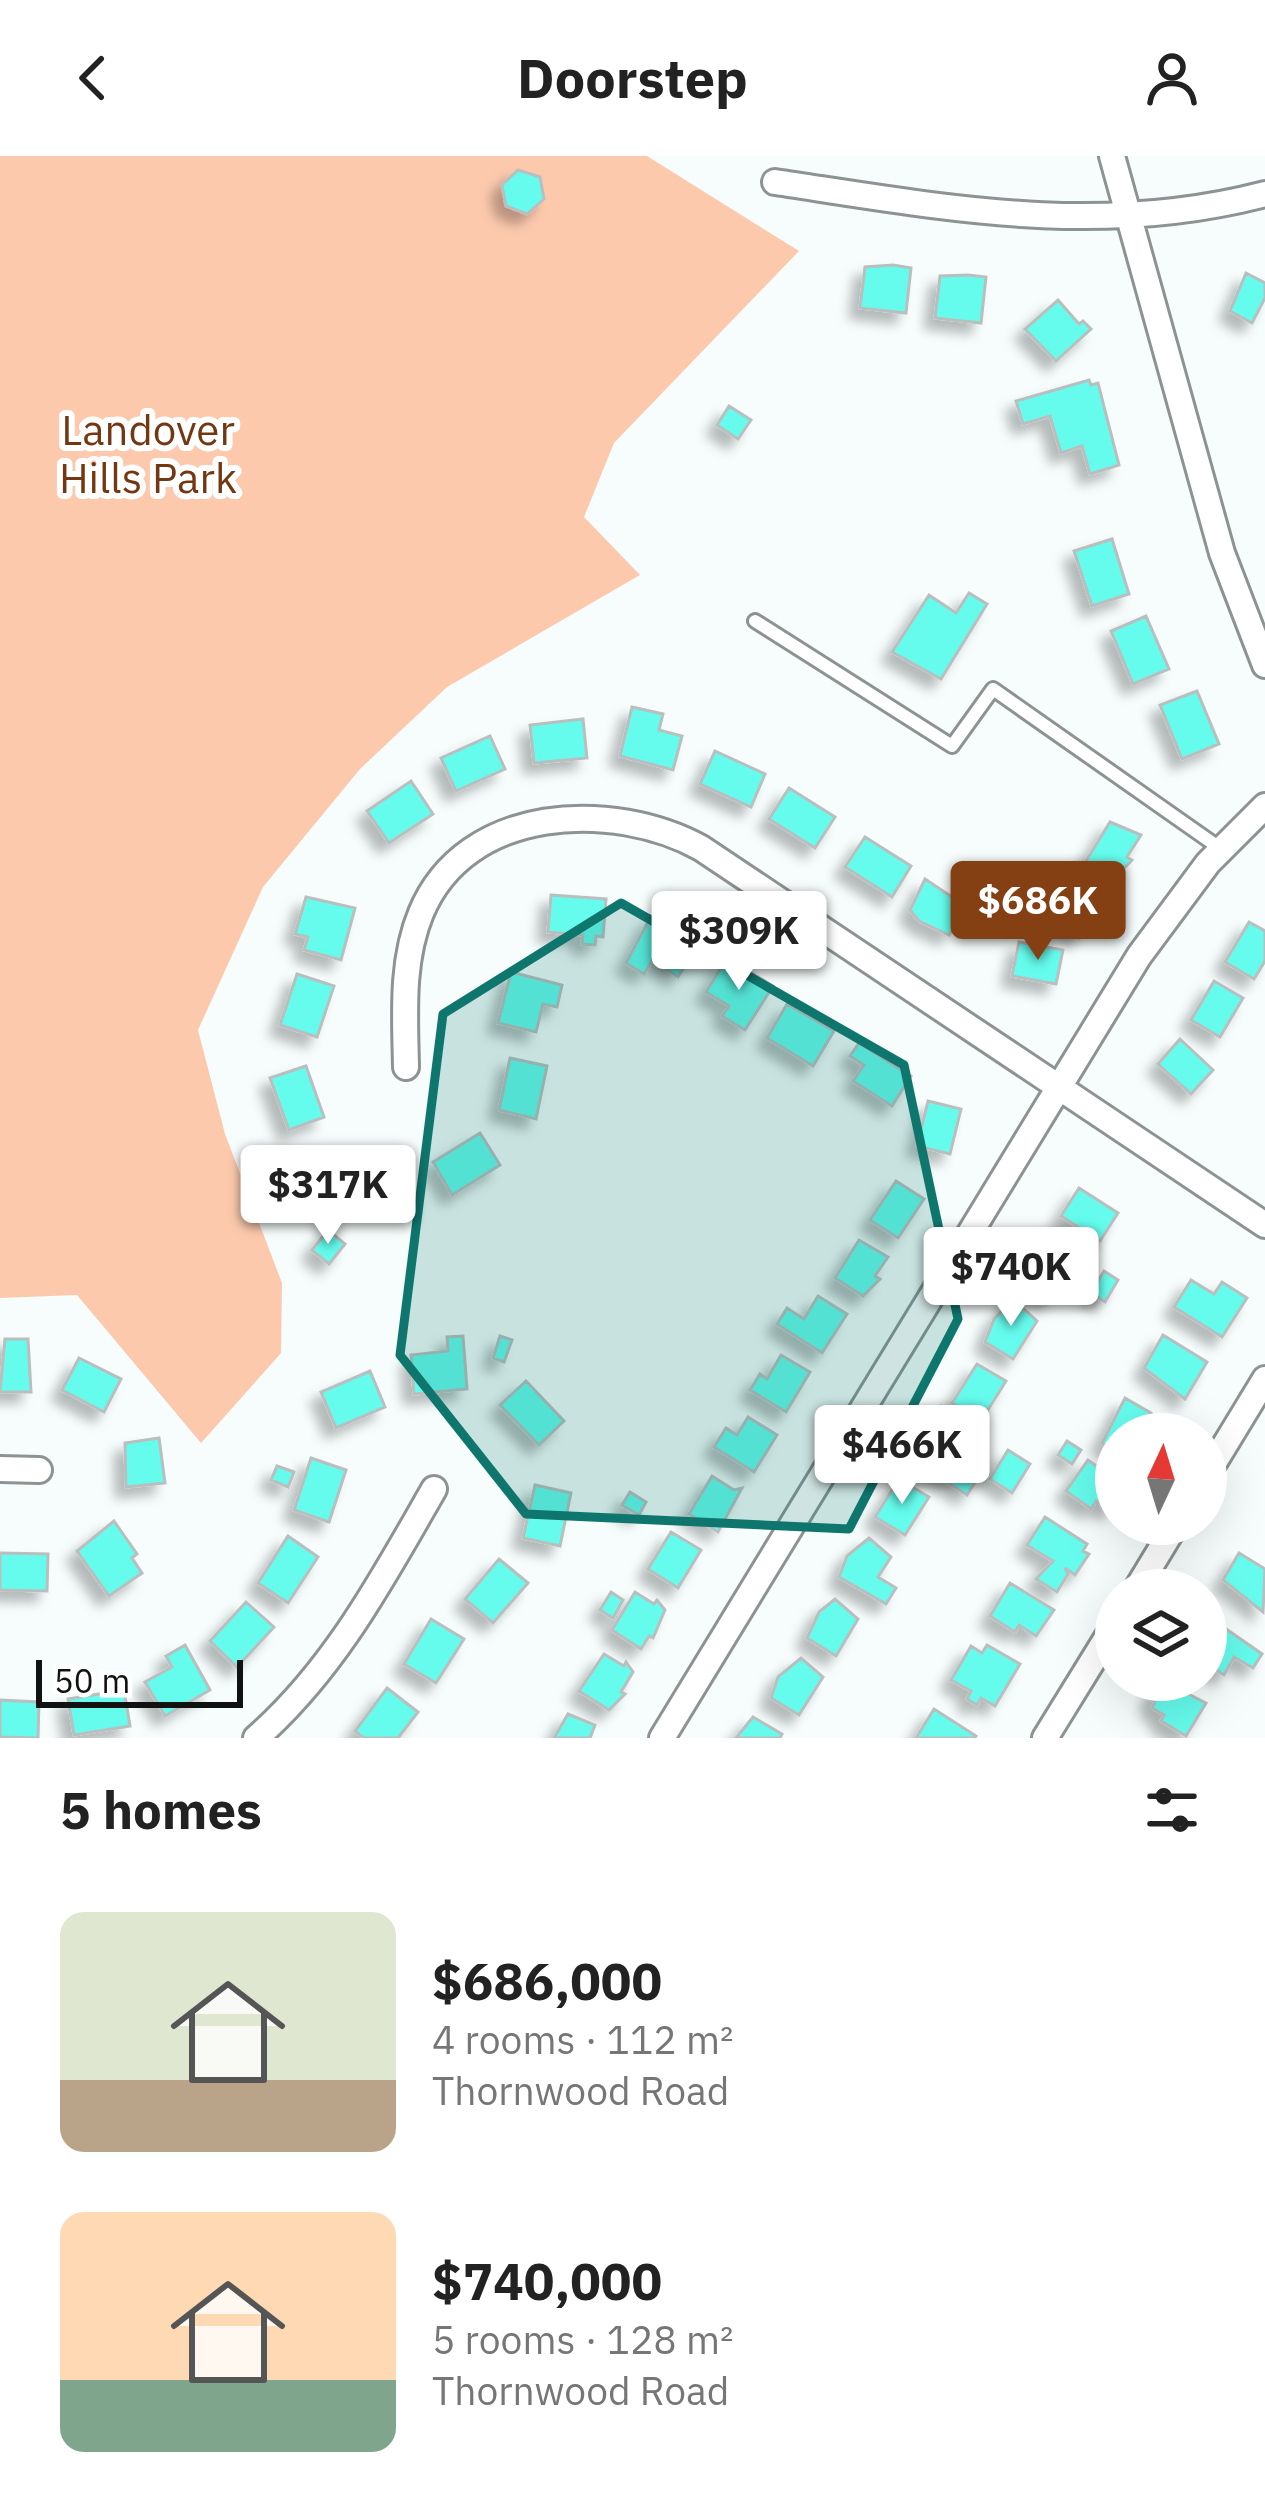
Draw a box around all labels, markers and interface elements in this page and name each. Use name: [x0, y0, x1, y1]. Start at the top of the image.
text: Doorstep: [517, 43, 748, 113]
icon: back: [60, 45, 126, 111]
icon: person: [1139, 45, 1205, 111]
park label: Landover Hills Park: [59, 402, 237, 505]
pin: $686K: [954, 861, 1122, 963]
text: $686K: [978, 874, 1098, 925]
pin: $309K: [655, 891, 823, 993]
text: $309K: [679, 904, 799, 955]
pin: $317K: [244, 1145, 412, 1247]
text: $317K: [268, 1158, 388, 1209]
pin: $740K: [927, 1227, 1095, 1329]
text: $740K: [951, 1240, 1071, 1291]
pin: $466K: [818, 1405, 986, 1507]
north arrow: [1095, 1413, 1227, 1545]
map controls: [1095, 1413, 1227, 1701]
text: $466K: [842, 1418, 962, 1469]
button: layers: [1095, 1569, 1227, 1701]
scale bar: [36, 1654, 243, 1707]
text: 50 m: [54, 1659, 130, 1702]
text: 5 homes: [60, 1777, 262, 1843]
icon: filters: [1139, 1777, 1205, 1843]
text: $686,000: [432, 1948, 662, 2014]
icon: home: [156, 1960, 300, 2104]
text: 4 rooms · 112 m²: [432, 2014, 734, 2065]
text: Thornwood Road: [432, 2065, 730, 2116]
text: $740,000: [432, 2248, 662, 2314]
icon: home: [156, 2260, 300, 2404]
text: 5 rooms · 128 m²: [432, 2314, 734, 2365]
text: Thornwood Road: [432, 2365, 730, 2416]

